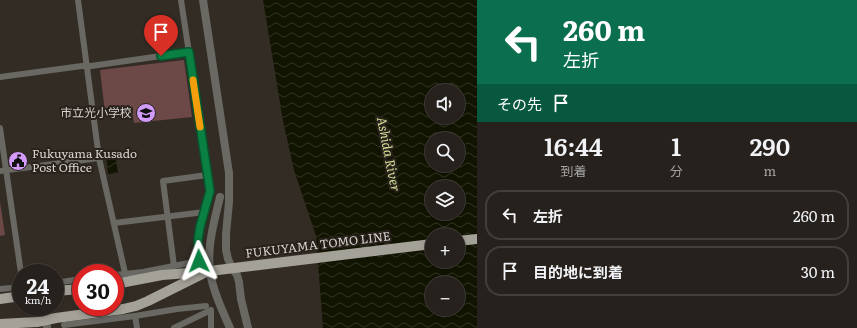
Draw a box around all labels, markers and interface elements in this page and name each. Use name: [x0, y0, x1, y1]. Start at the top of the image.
text: 260 m: [563, 8, 645, 50]
pin: [144, 15, 178, 56]
icon: left: [497, 16, 549, 68]
icon: arrive: [150, 21, 172, 43]
text: 左折: [563, 46, 599, 73]
map controls: [425, 84, 465, 316]
button: sound: [425, 84, 465, 124]
text: その先: [497, 92, 542, 115]
icon: arrive: [550, 92, 572, 114]
school or university icon: 市立光小学校: [135, 102, 157, 124]
place label: 市立光小学校: [60, 103, 132, 121]
water label: Ashida River: [373, 115, 406, 193]
text: 16:44: [544, 128, 603, 163]
text: 1: [671, 128, 681, 163]
text: 290: [750, 128, 790, 163]
button: search: [425, 132, 465, 172]
place label: Fukuyama Kusado Post Office: [32, 144, 137, 176]
public building icon: Fukuyama Kusado Post Office: [7, 150, 29, 172]
text: 到着: [560, 161, 586, 180]
text: 分: [670, 161, 683, 180]
text: m: [764, 161, 776, 180]
button: layers: [425, 180, 465, 220]
icon: left: [499, 204, 521, 226]
text: 左折: [533, 204, 563, 227]
text: 260 m: [793, 204, 835, 227]
street label: FUKUYAMA TOMO LINE: [244, 226, 392, 262]
button: +: [425, 228, 465, 268]
position arrow: [178, 240, 220, 282]
icon: arrive: [499, 260, 521, 282]
text: 目的地に到着: [533, 260, 623, 283]
text: 30 m: [801, 260, 835, 283]
speed limit sign: 30: [72, 264, 124, 316]
text: 24: [27, 270, 49, 300]
button: −: [425, 276, 465, 316]
text: km/h: [25, 292, 51, 307]

